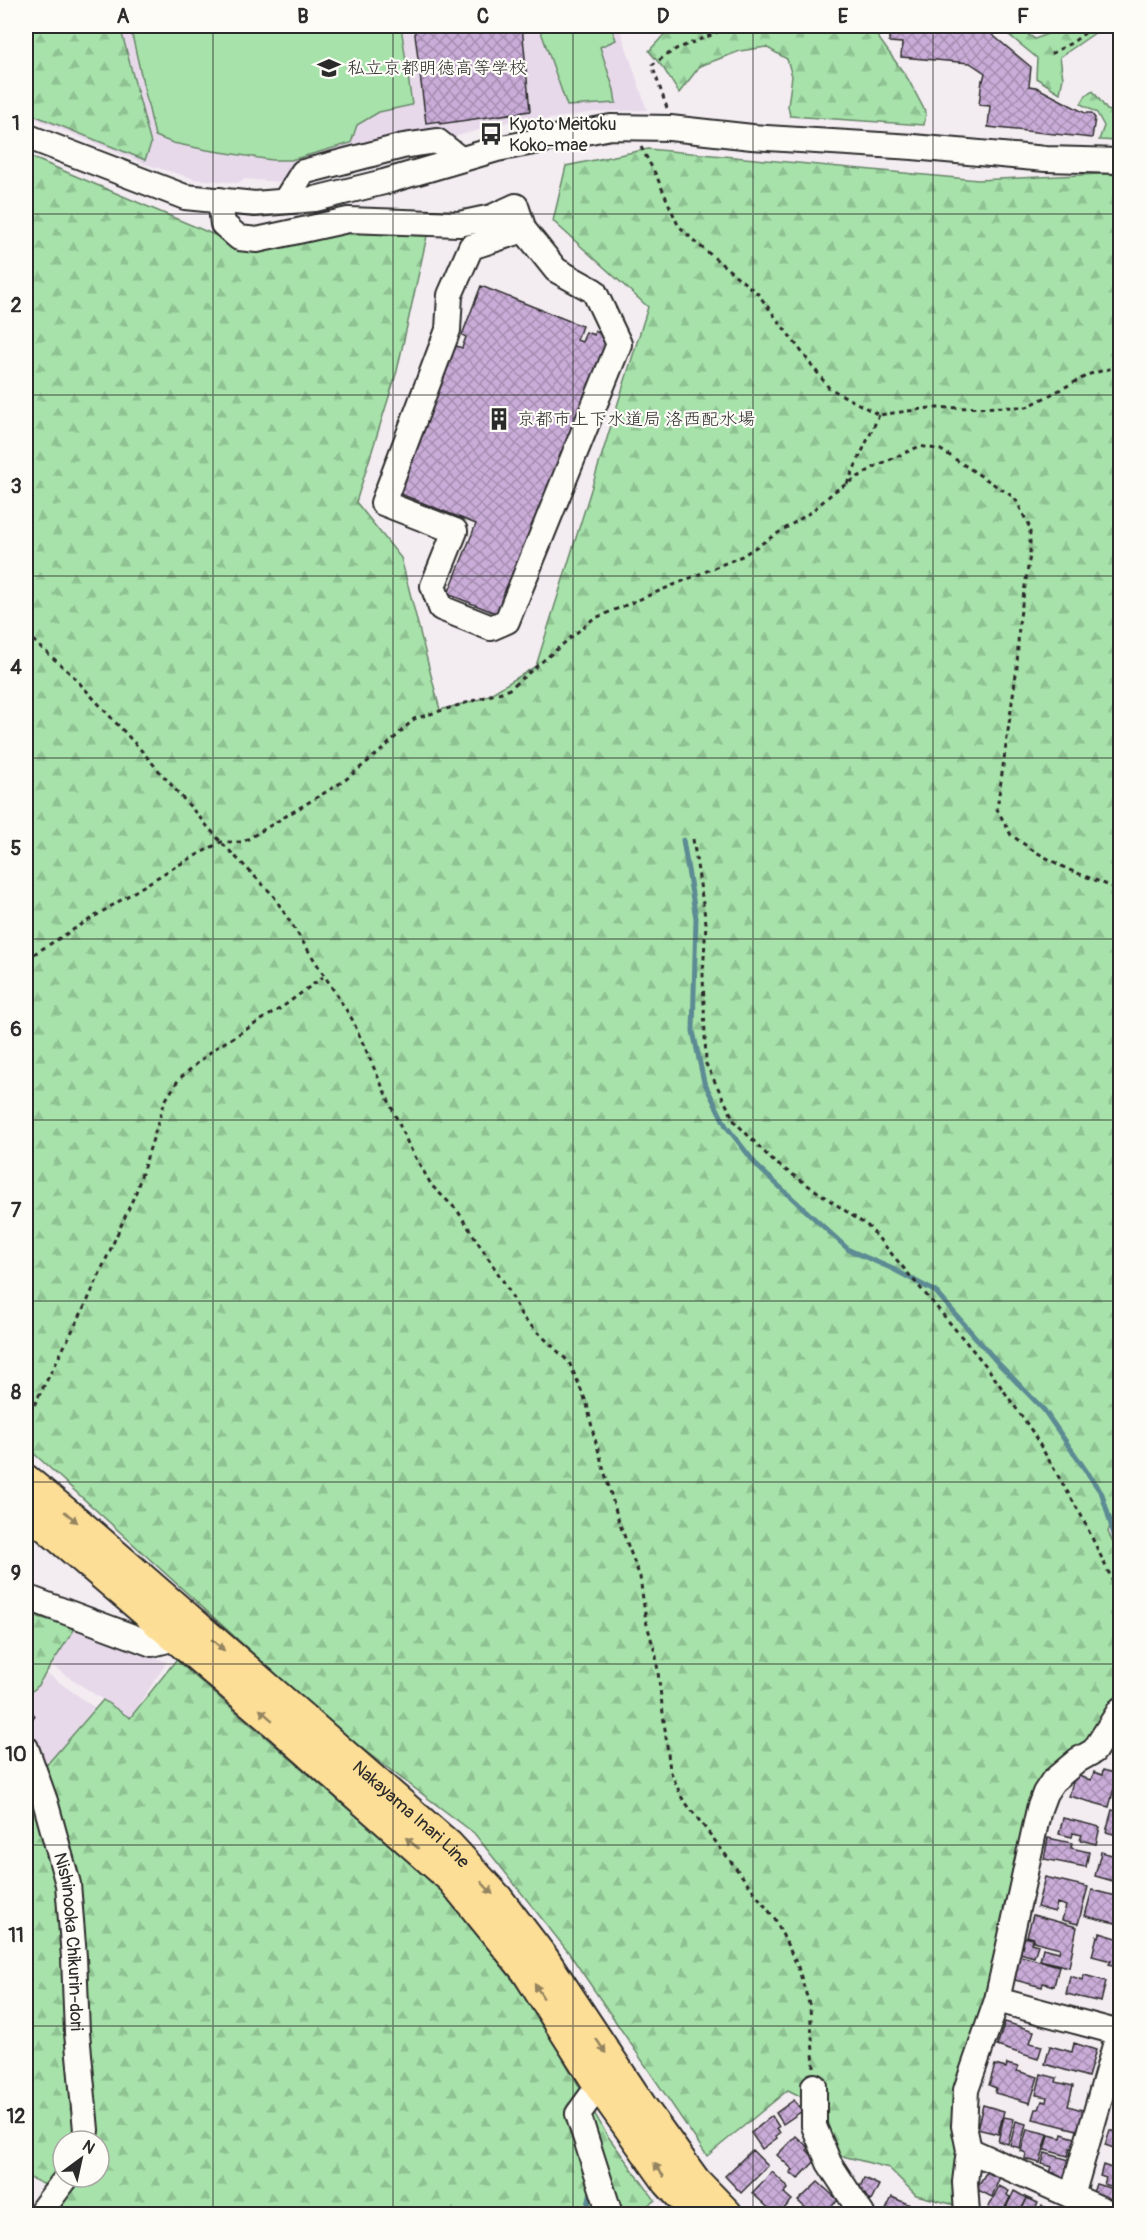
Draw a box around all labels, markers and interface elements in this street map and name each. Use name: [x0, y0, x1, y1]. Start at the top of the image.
text: A: [117, 4, 130, 29]
text: B: [297, 4, 309, 29]
text: C: [477, 4, 489, 29]
text: D: [657, 4, 670, 29]
text: E: [838, 4, 849, 29]
text: F: [1017, 4, 1029, 29]
school or university icon: 私立京都明徳高等学校: [316, 55, 342, 81]
place label: 私立京都明徳高等学校: [347, 57, 527, 80]
text: 1: [12, 111, 20, 136]
place label: Kyoto Meitoku Koko-mae: [509, 113, 617, 157]
bus stop icon: Kyoto Meitoku Koko-mae: [478, 121, 504, 147]
text: 2: [10, 293, 22, 318]
building icon: 京都市上下水道局 洛西配水場: [486, 406, 512, 432]
place label: 京都市上下水道局 洛西配水場: [517, 408, 755, 431]
text: 3: [10, 474, 22, 499]
text: 4: [10, 655, 22, 680]
text: 5: [11, 836, 22, 861]
text: 6: [10, 1017, 22, 1042]
text: 7: [11, 1198, 22, 1223]
text: 8: [11, 1380, 21, 1405]
one-way arrow: [63, 1510, 78, 1523]
text: 9: [11, 1561, 21, 1586]
one-way arrow: [210, 1638, 225, 1651]
one-way arrow: [258, 1708, 274, 1721]
text: 10: [5, 1742, 27, 1767]
street label: Nakayama Inari Line: [347, 1756, 475, 1873]
one-way arrow: [405, 1837, 420, 1850]
street label: Nishinooka Chikurin-dori: [48, 1850, 88, 2031]
one-way arrow: [480, 1880, 493, 1895]
text: 11: [8, 1923, 24, 1948]
one-way arrow: [533, 1983, 544, 1999]
one-way arrow: [596, 2037, 607, 2054]
text: 12: [7, 2104, 26, 2129]
north arrow: [51, 2129, 111, 2189]
text: N: [79, 2136, 99, 2159]
one-way arrow: [653, 2162, 665, 2178]

